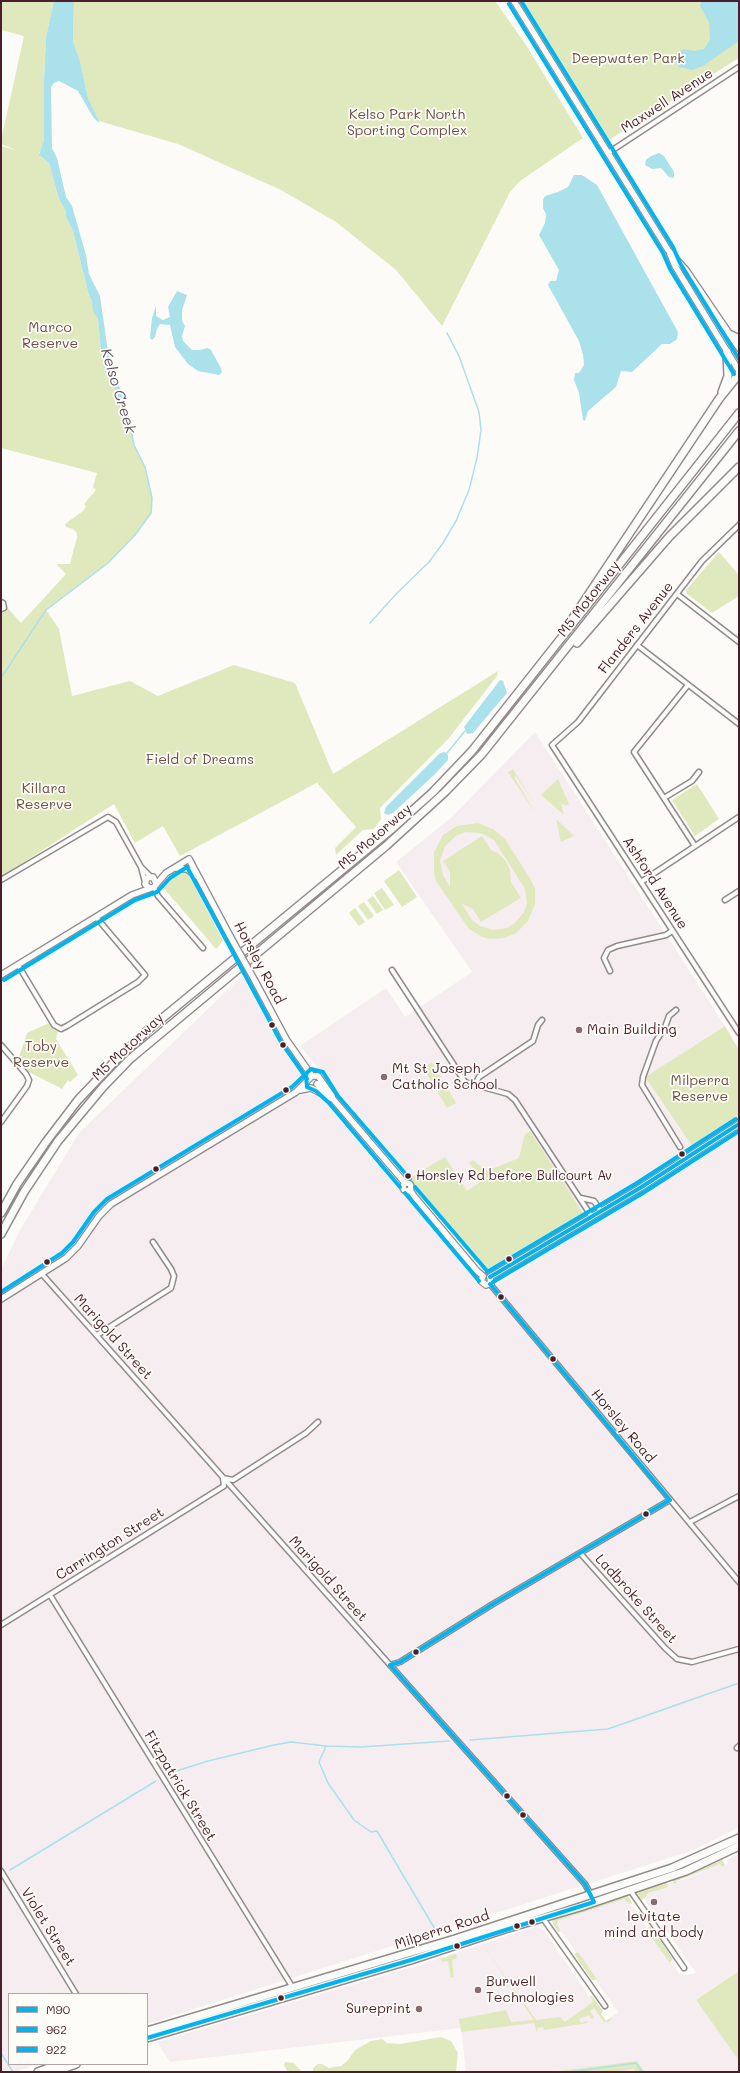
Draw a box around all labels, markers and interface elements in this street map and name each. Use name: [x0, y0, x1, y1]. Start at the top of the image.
park label: Deepwater Park: [571, 51, 685, 67]
street label: Maxwell Avenue: [618, 65, 716, 137]
park label: Kelso Park North Sporting Complex: [347, 107, 467, 140]
park label: Marco Reserve: [22, 320, 78, 352]
water label: Kelso Creek: [97, 346, 139, 436]
street label: M5 Motorway: [554, 558, 624, 640]
street label: Flanders Avenue: [595, 579, 677, 677]
park label: Field of Dreams: [146, 752, 254, 768]
park label: Killara Reserve: [16, 781, 72, 814]
street label: M5 Motorway: [335, 801, 415, 873]
street label: Ashford Avenue: [619, 834, 691, 932]
street label: Horsley Road: [230, 919, 288, 1007]
street label: M5 Motorway: [89, 1010, 167, 1084]
unlabelled marker: [267, 1020, 277, 1030]
place label: Main Building: [587, 1022, 677, 1038]
marker: Main Building: [574, 1025, 584, 1035]
park label: Toby Reserve: [13, 1039, 69, 1072]
unlabelled marker: [278, 1040, 288, 1050]
place label: Mt St Joseph Catholic School: [392, 1061, 498, 1094]
marker: Mt St Joseph Catholic School: [379, 1072, 389, 1082]
park label: Milperra Reserve: [670, 1073, 730, 1106]
unlabelled marker: [281, 1085, 291, 1095]
unlabelled marker: [677, 1149, 687, 1159]
unlabelled marker: [151, 1164, 161, 1174]
place label: Horsley Rd before Bullcourt Av: [416, 1168, 612, 1184]
marker: Horsley Rd before Bullcourt Av: [403, 1171, 413, 1181]
unlabelled marker: [504, 1254, 514, 1264]
unlabelled marker: [42, 1257, 52, 1267]
street label: Marigold Street: [70, 1291, 156, 1383]
unlabelled marker: [496, 1292, 506, 1302]
unlabelled marker: [548, 1354, 558, 1364]
street label: Horsley Road: [587, 1386, 659, 1466]
street label: Carrington Street: [53, 1504, 167, 1584]
unlabelled marker: [641, 1509, 651, 1519]
street label: Marigold Street: [285, 1533, 371, 1625]
street label: Ladbroke Street: [591, 1551, 681, 1647]
unlabelled marker: [411, 1647, 421, 1657]
street label: Fitzpatrick Street: [140, 1728, 220, 1844]
unlabelled marker: [502, 1791, 512, 1801]
unlabelled marker: [518, 1810, 528, 1820]
street label: Violet Street: [17, 1885, 79, 1969]
marker: levitate mind and body: [649, 1897, 659, 1907]
street label: Milperra Road: [393, 1907, 491, 1953]
place label: levitate mind and body: [604, 1909, 704, 1942]
unlabelled marker: [527, 1917, 537, 1927]
unlabelled marker: [512, 1921, 522, 1931]
unlabelled marker: [452, 1941, 462, 1951]
place label: Burwell Technologies: [486, 1974, 574, 2006]
marker: Burwell Technologies: [473, 1985, 483, 1995]
legend: [8, 1993, 148, 2065]
unlabelled marker: [276, 1993, 286, 2003]
text: M90: [46, 2001, 70, 2017]
place label: Sureprint: [346, 2001, 411, 2017]
marker: Sureprint: [414, 2004, 424, 2014]
text: 962: [46, 2021, 67, 2037]
text: 922: [46, 2041, 66, 2057]

